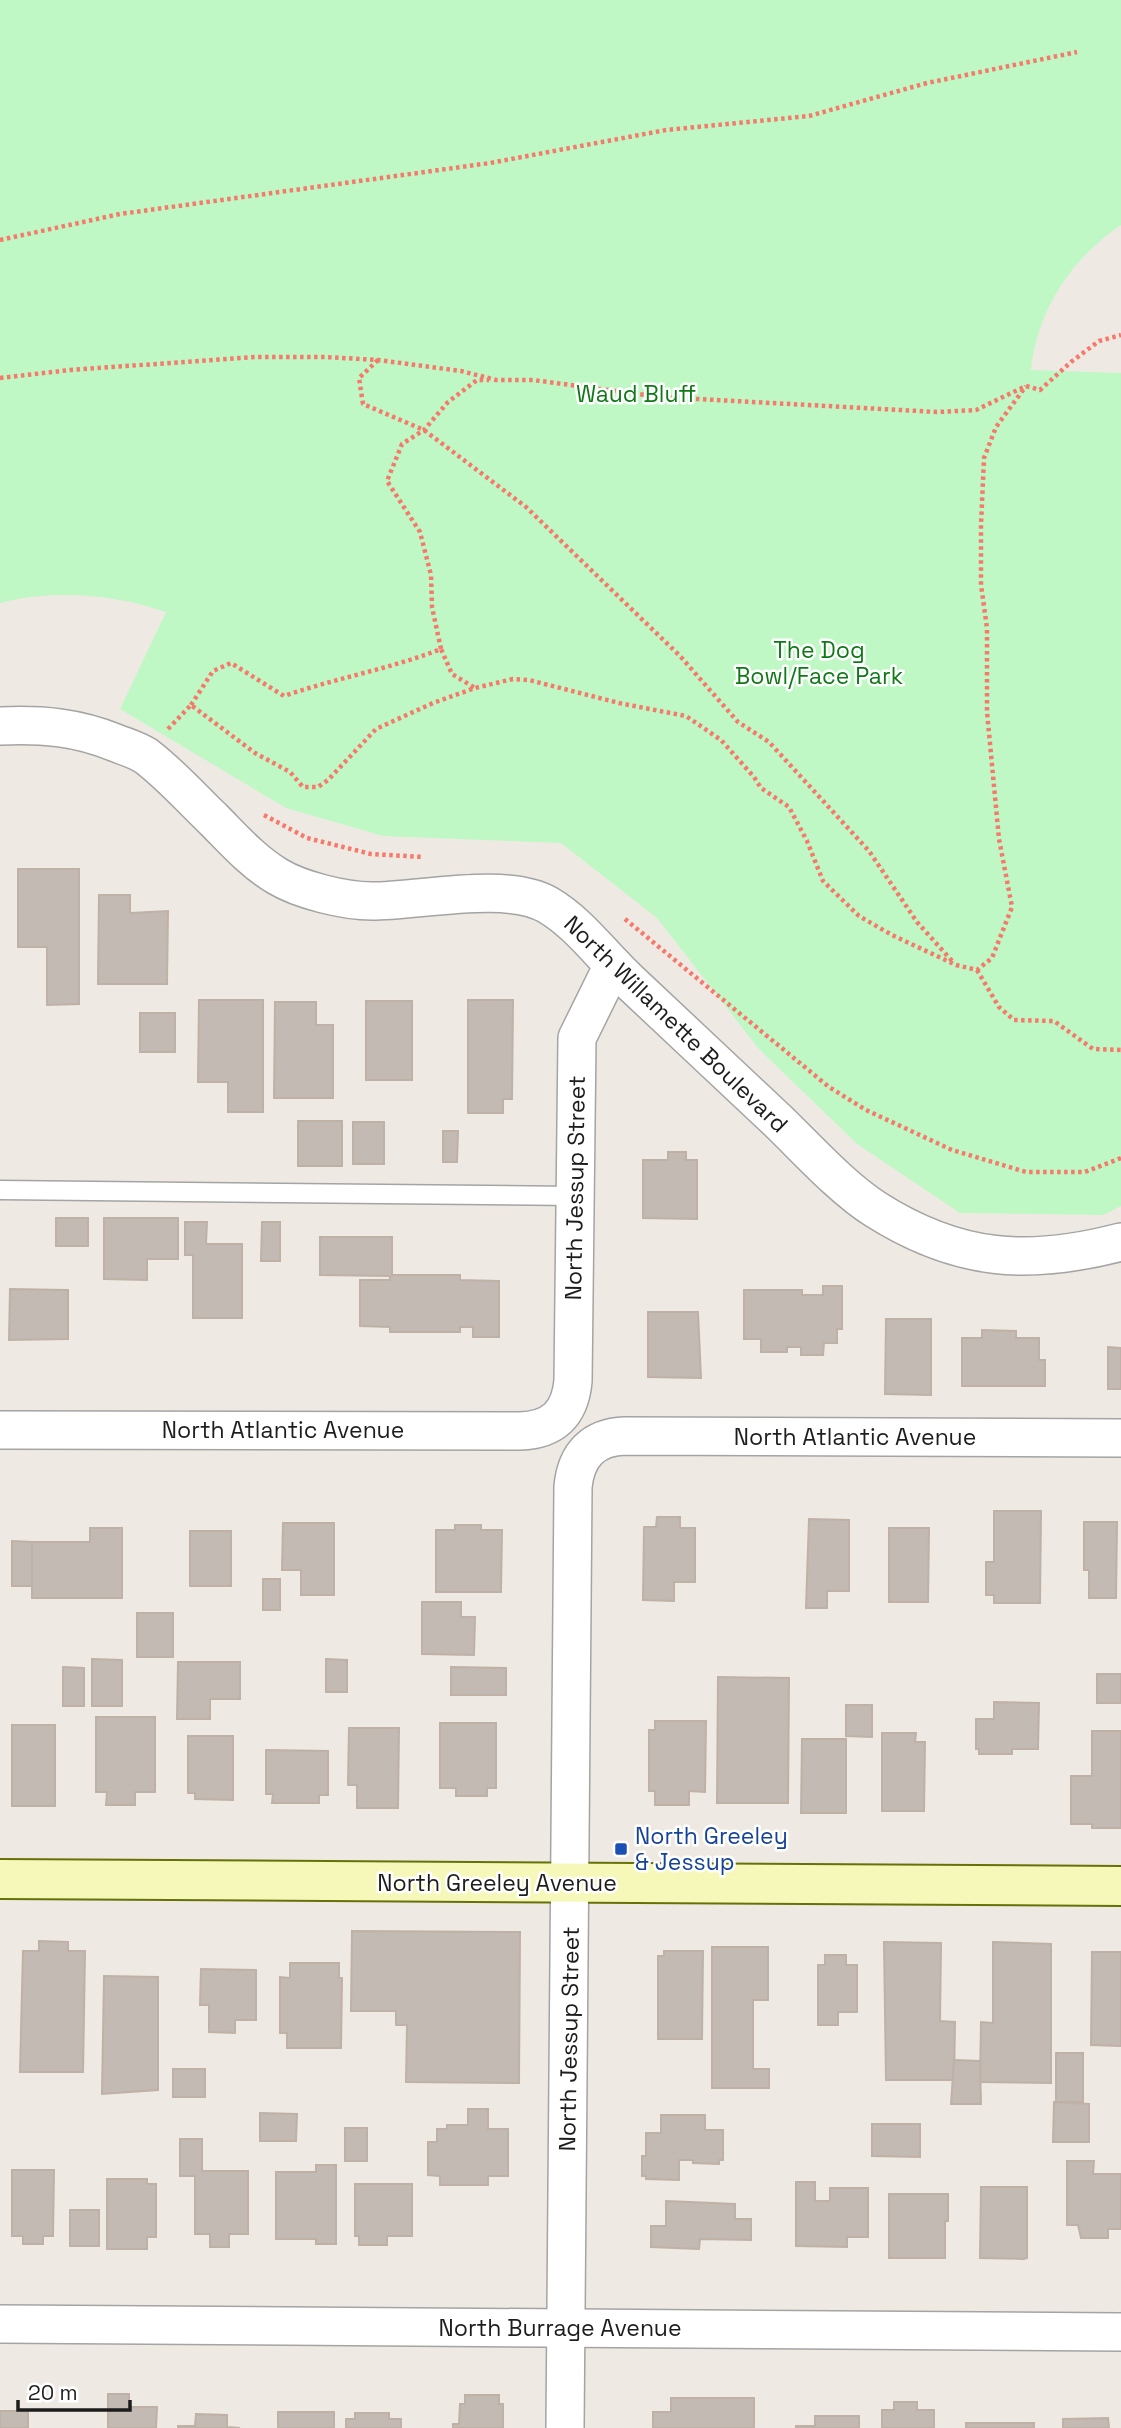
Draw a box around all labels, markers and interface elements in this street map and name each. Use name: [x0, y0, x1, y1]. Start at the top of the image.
park label: Waud Bluff: [576, 379, 696, 409]
park label: The Dog Bowl/Face Park: [735, 635, 903, 691]
street label: North Willamette Boulevard: [558, 909, 794, 1139]
street label: North Jessup Street: [558, 1075, 592, 1301]
street label: North Atlantic Avenue: [162, 1415, 404, 1445]
street label: North Atlantic Avenue: [734, 1422, 976, 1452]
place label: North Greeley & Jessup: [635, 1821, 788, 1877]
marker: North Greeley & Jessup: [613, 1841, 629, 1857]
street label: North Greeley Avenue: [377, 1868, 617, 1898]
street label: North Jessup Street: [552, 1926, 586, 2152]
street label: North Burrage Avenue: [438, 2313, 682, 2343]
scale bar: [18, 2368, 130, 2412]
text: 20 m: [28, 2379, 78, 2406]

